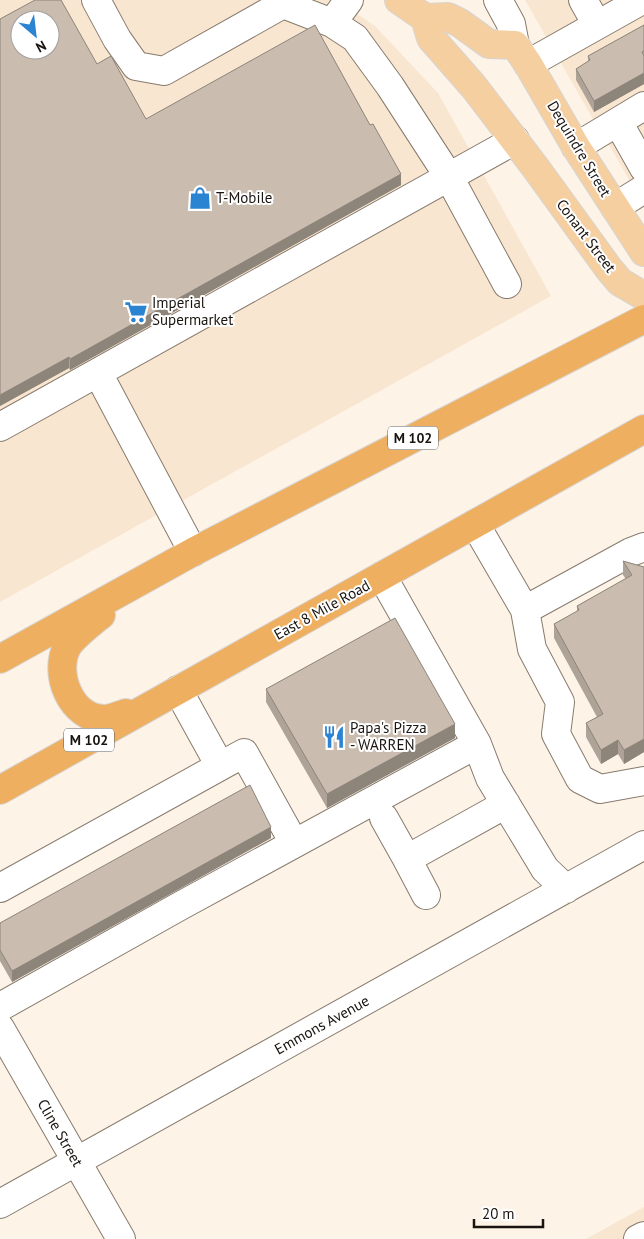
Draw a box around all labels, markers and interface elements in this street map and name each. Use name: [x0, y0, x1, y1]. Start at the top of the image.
north arrow: [10, 10, 60, 60]
text: N: [33, 36, 49, 57]
street label: Dequindre Street: [543, 97, 616, 200]
shop icon: T-Mobile: [187, 185, 213, 211]
place label: T-Mobile: [216, 188, 273, 207]
street label: Conant Street: [553, 195, 620, 276]
place label: Imperial Supermarket: [152, 293, 233, 329]
supermarket icon: Imperial Supermarket: [123, 299, 149, 325]
road number: M 102: [388, 426, 438, 449]
street label: East 8 Mile Road: [270, 575, 373, 644]
place label: Papa's Pizza - WARREN: [350, 718, 427, 754]
restaurant icon: Papa's Pizza - WARREN: [321, 724, 347, 750]
road number: M 102: [64, 728, 114, 752]
street label: Emmons Avenue: [271, 991, 372, 1058]
street label: Cline Street: [33, 1095, 87, 1170]
scale bar: [474, 1196, 543, 1228]
text: 20 m: [482, 1204, 515, 1223]

